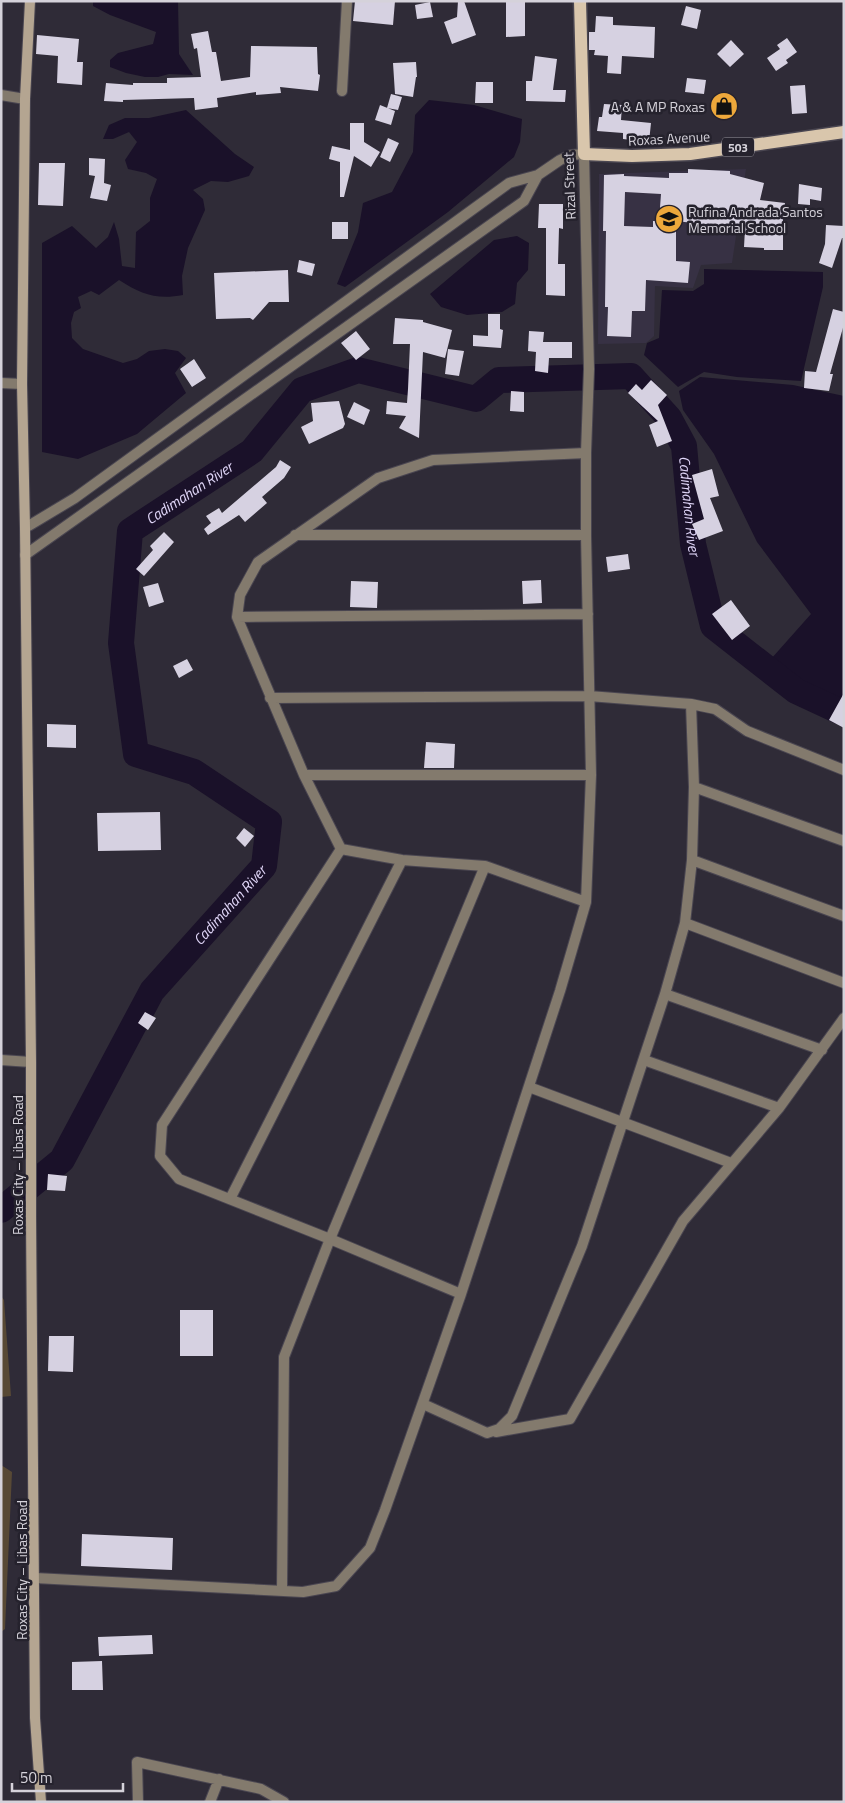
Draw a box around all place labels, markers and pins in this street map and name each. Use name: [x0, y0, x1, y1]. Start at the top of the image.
shop icon: A & A MP Roxas: [709, 91, 739, 121]
place label: A & A MP Roxas: [611, 96, 705, 117]
place label: Rufina Andrada Santos Memorial School: [688, 201, 823, 238]
school or university icon: Rufina Andrada Santos Memorial School: [654, 204, 684, 234]

